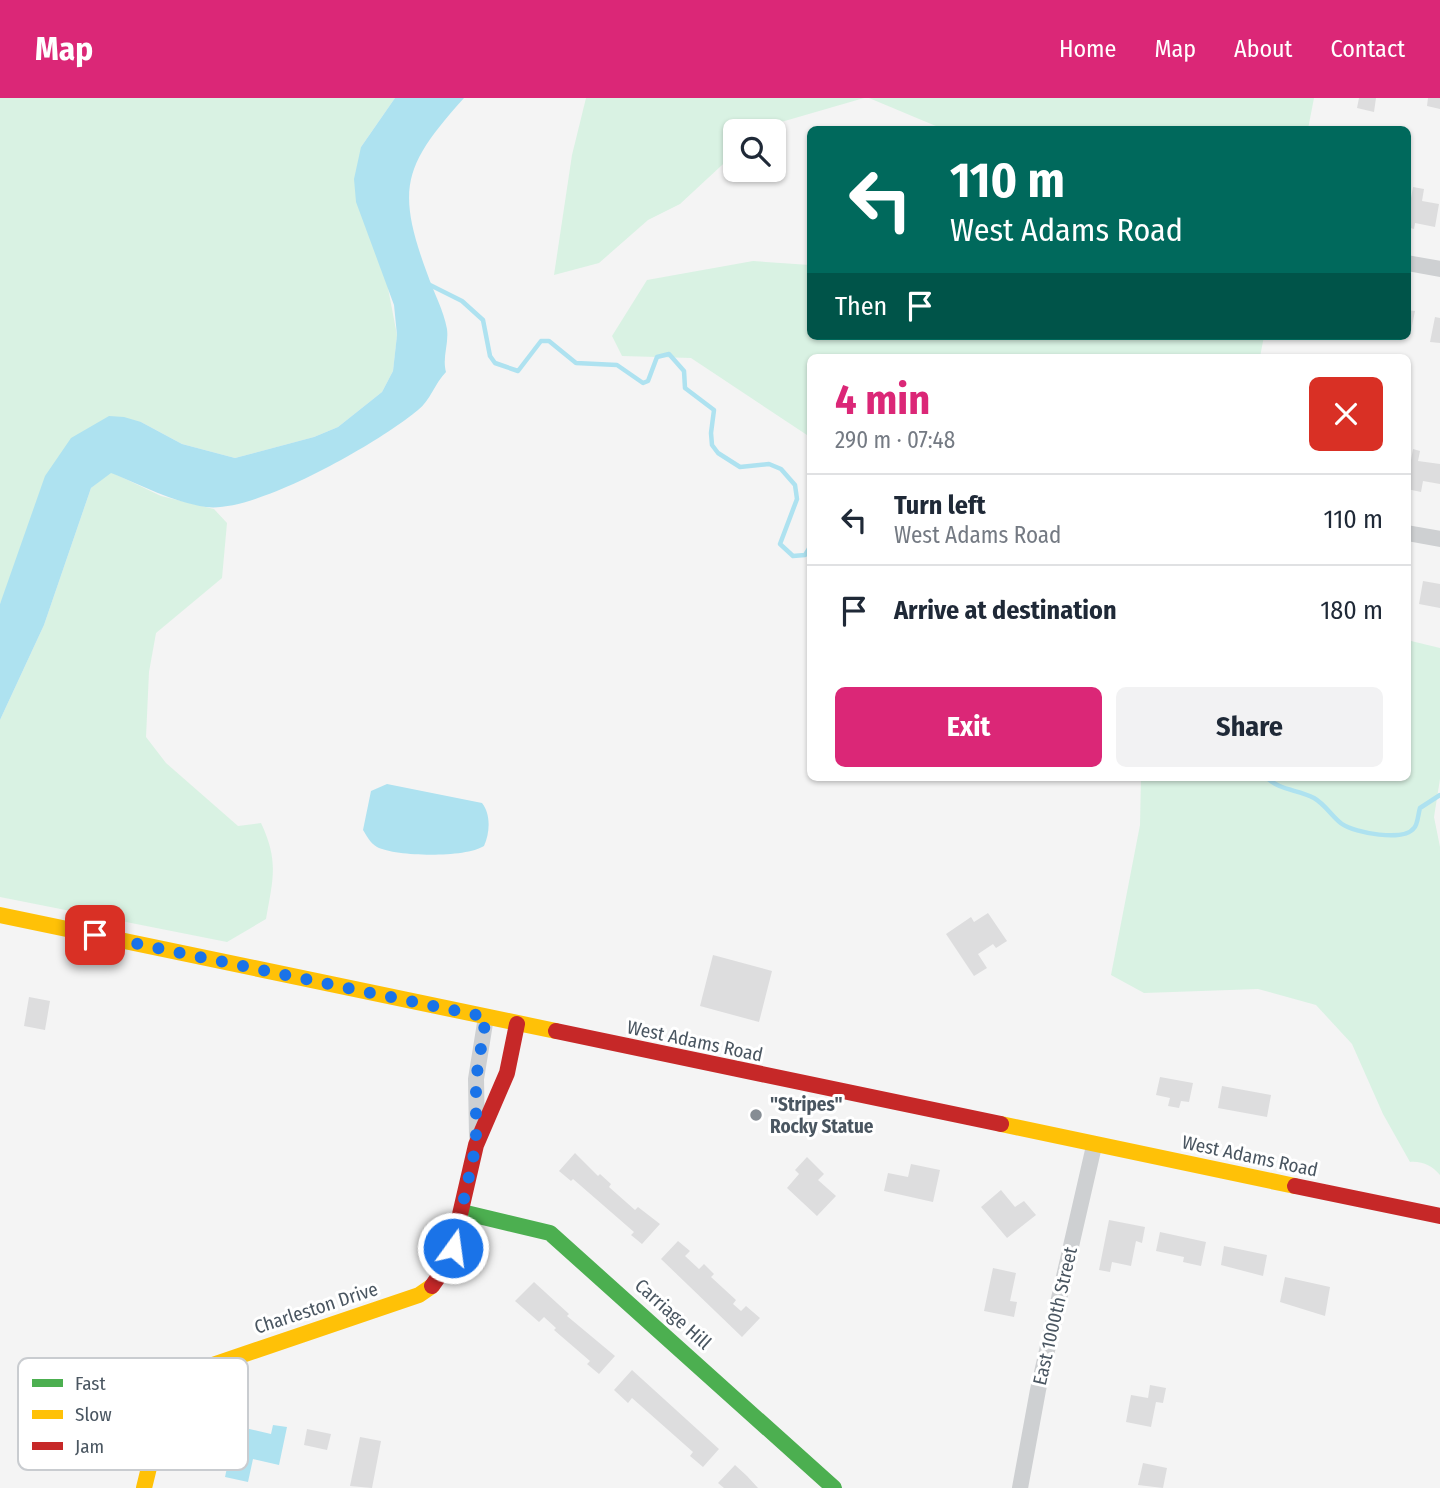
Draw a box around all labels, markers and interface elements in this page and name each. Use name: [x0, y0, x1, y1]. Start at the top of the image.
text: Map: [35, 29, 93, 69]
text: Home: [1059, 35, 1116, 63]
text: Map: [1154, 35, 1196, 63]
text: About: [1234, 35, 1292, 63]
text: Contact: [1330, 35, 1405, 63]
map controls: [723, 119, 786, 182]
button: search: [723, 119, 786, 182]
text: 110 m: [950, 151, 1065, 210]
icon: left: [835, 154, 926, 245]
text: West Adams Road: [950, 211, 1183, 249]
icon: arrive: [901, 287, 939, 325]
text: Then: [835, 291, 887, 322]
text: 4 min: [835, 375, 930, 425]
button: close: [1309, 377, 1383, 451]
text: 290 m · 07:48: [835, 426, 955, 454]
text: Turn left: [894, 490, 986, 521]
icon: left: [835, 501, 873, 539]
text: 110 m: [1323, 504, 1383, 535]
text: West Adams Road: [894, 521, 1061, 549]
icon: arrive: [835, 592, 873, 630]
text: Arrive at destination: [894, 595, 1117, 626]
text: 180 m: [1320, 595, 1383, 626]
button: Exit: [835, 687, 1102, 767]
button: Share: [1116, 687, 1383, 767]
pin: [65, 905, 125, 965]
icon: arrive: [76, 916, 114, 954]
street label: West Adams Road: [625, 1015, 765, 1067]
place label: "Stripes" Rocky Statue: [770, 1093, 874, 1138]
marker: "Stripes" Rocky Statue: [748, 1107, 764, 1123]
street label: West Adams Road: [1180, 1130, 1320, 1182]
position arrow: [416, 1211, 490, 1285]
street label: East 1000th Street: [1028, 1244, 1082, 1387]
street label: Carriage Hill: [630, 1274, 716, 1354]
street label: Charleston Drive: [251, 1277, 381, 1339]
legend: [18, 1358, 248, 1470]
text: Fast: [75, 1372, 106, 1395]
text: Slow: [75, 1403, 112, 1426]
text: Jam: [75, 1435, 104, 1458]

